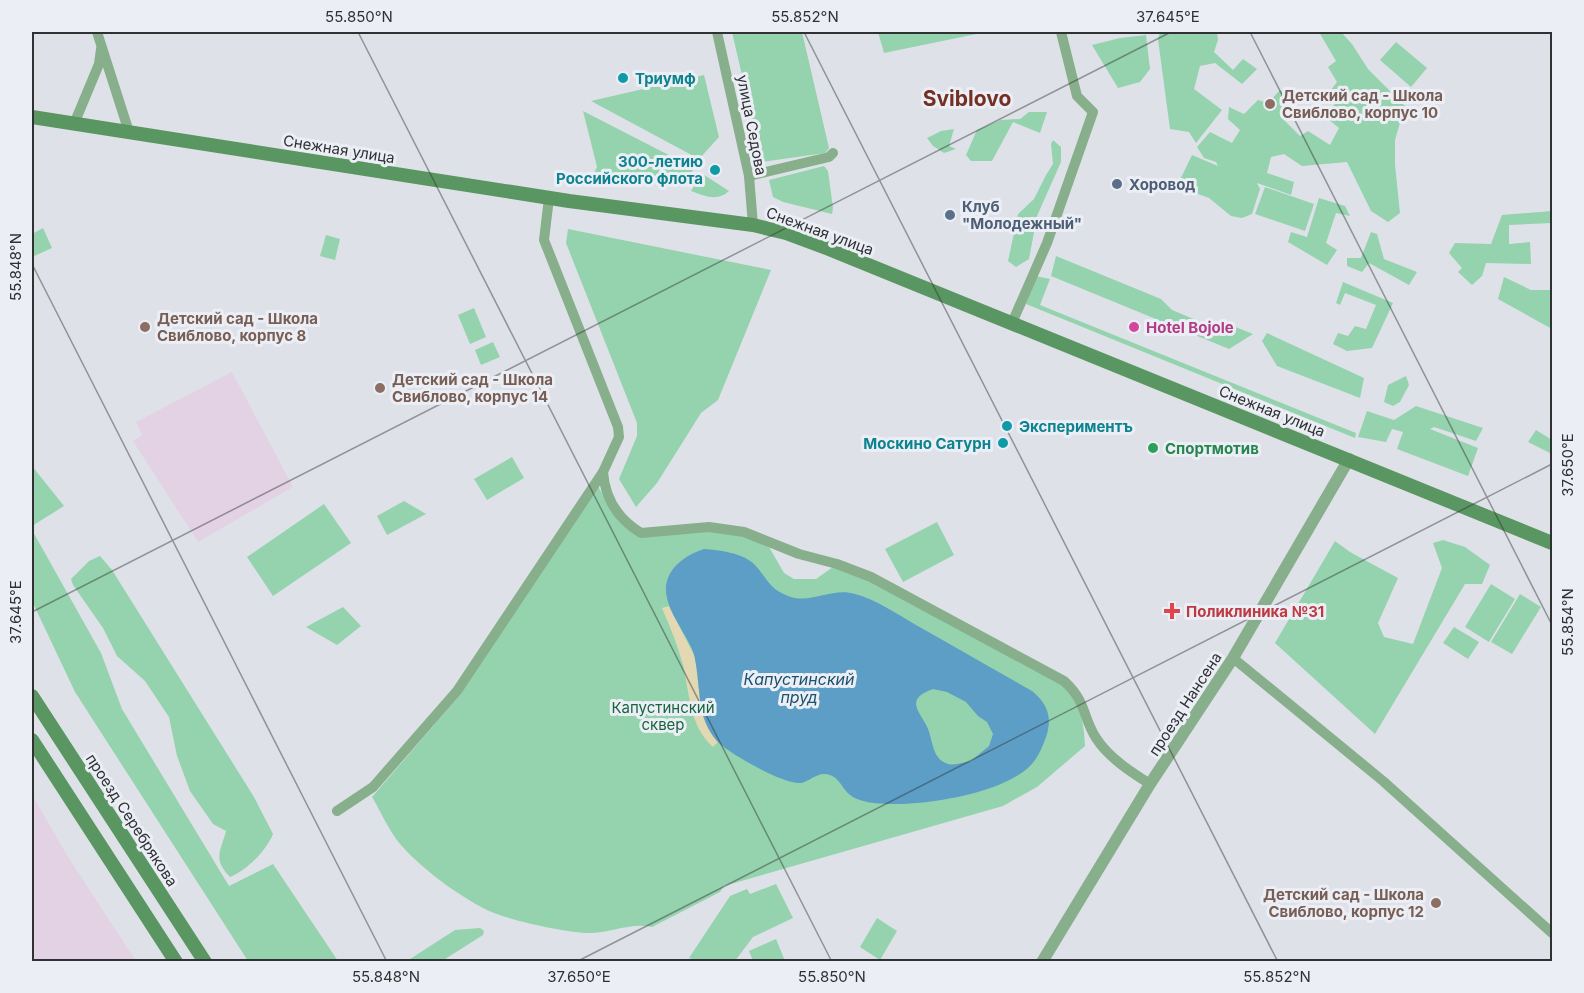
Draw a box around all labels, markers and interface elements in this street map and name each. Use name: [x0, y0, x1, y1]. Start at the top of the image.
text: 55.850°N: [325, 7, 393, 26]
text: 55.852°N: [771, 7, 839, 26]
text: 37.645°E: [1136, 7, 1200, 26]
place label: Триумф: [635, 69, 696, 88]
marker: Триумф: [616, 71, 630, 85]
street label: улица Седова: [733, 73, 771, 177]
district label: Sviblovo: [923, 86, 1011, 111]
place label: Детский сад - Школа Свиблово, корпус 10: [1282, 86, 1443, 122]
marker: Детский сад - Школа Свиблово, корпус 10: [1263, 97, 1277, 111]
street label: Снежная улица: [282, 131, 396, 167]
place label: 300-летию Российского флота: [556, 152, 703, 188]
marker: 300-летию Российского флота: [708, 163, 722, 177]
place label: Хоровод: [1129, 175, 1195, 194]
marker: Хоровод: [1110, 177, 1124, 191]
place label: Клуб "Молодежный": [962, 197, 1082, 233]
street label: Снежная улица: [764, 203, 876, 259]
marker: Клуб "Молодежный": [943, 208, 957, 222]
text: 55.848°N: [6, 233, 25, 301]
place label: Детский сад - Школа Свиблово, корпус 8: [157, 309, 318, 345]
place label: Hotel Bojole: [1146, 318, 1234, 337]
marker: Детский сад - Школа Свиблово, корпус 8: [138, 320, 152, 334]
marker: Hotel Bojole: [1127, 320, 1141, 334]
place label: Детский сад - Школа Свиблово, корпус 14: [392, 370, 553, 406]
marker: Детский сад - Школа Свиблово, корпус 14: [373, 381, 387, 395]
street label: Снежная улица: [1216, 381, 1328, 441]
place label: Экспериментъ: [1019, 417, 1133, 436]
marker: Экспериментъ: [1000, 419, 1014, 433]
text: 37.650°E: [1558, 433, 1577, 497]
place label: Москино Сатурн: [863, 434, 991, 453]
marker: Москино Сатурн: [996, 436, 1010, 450]
place label: Спортмотив: [1165, 439, 1259, 458]
marker: Спортмотив: [1146, 441, 1160, 455]
text: 37.645°E: [6, 580, 25, 644]
text: 55.854°N: [1558, 588, 1577, 656]
marker: Поликлиника №31: [1163, 602, 1181, 620]
place label: Поликлиника №31: [1186, 602, 1324, 621]
street label: проезд Нансена: [1144, 649, 1226, 759]
water label: Капустинский пруд: [744, 669, 855, 707]
park label: Капустинский сквер: [611, 698, 715, 734]
street label: проезд Серебрякова: [82, 750, 182, 890]
place label: Детский сад - Школа Свиблово, корпус 12: [1263, 885, 1424, 921]
marker: Детский сад - Школа Свиблово, корпус 12: [1429, 896, 1443, 910]
text: 55.848°N: [352, 967, 420, 986]
text: 37.650°E: [547, 967, 611, 986]
text: 55.850°N: [798, 967, 866, 986]
text: 55.852°N: [1243, 967, 1311, 986]

